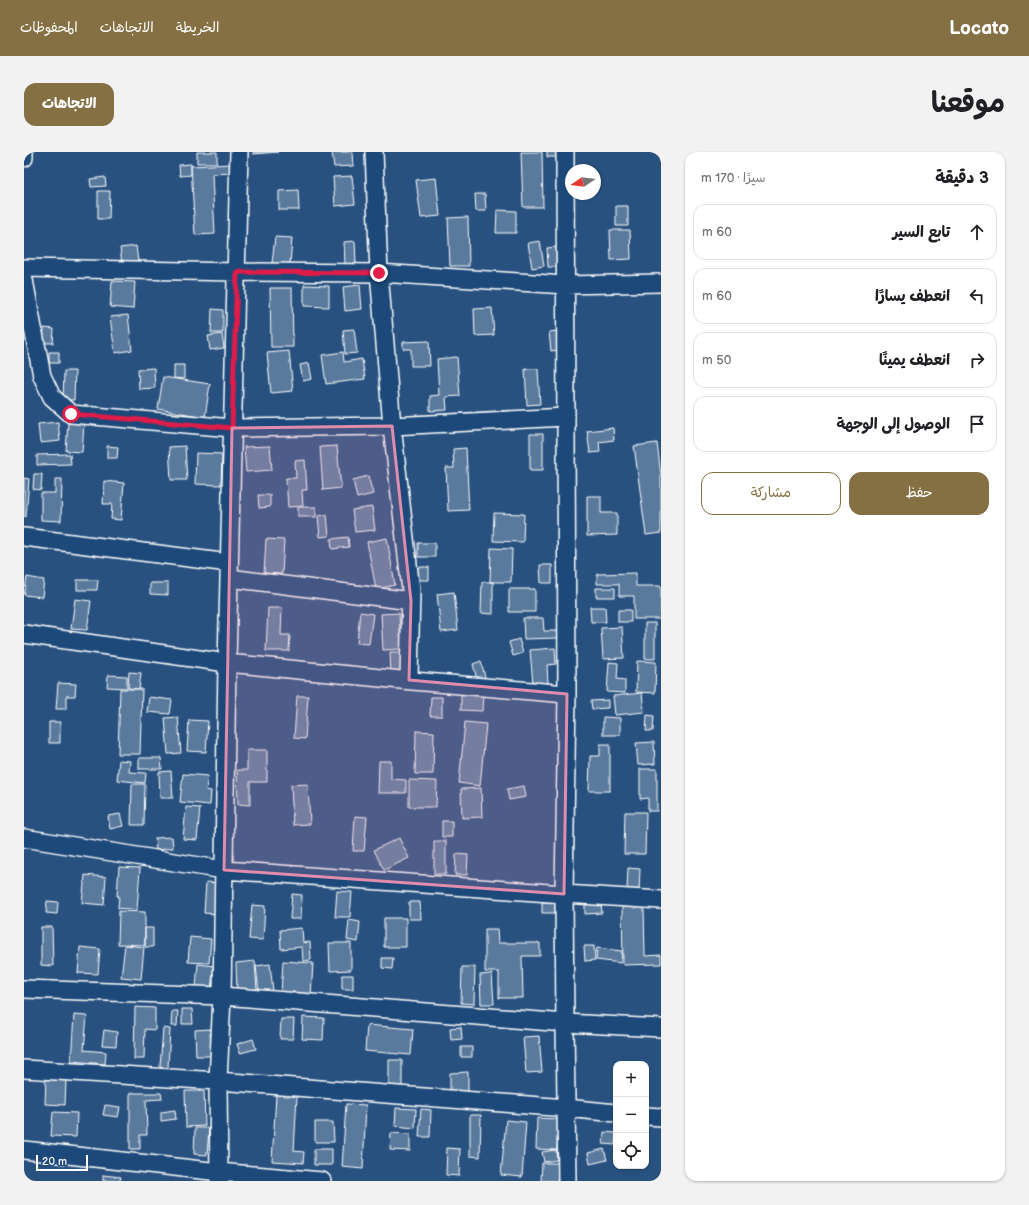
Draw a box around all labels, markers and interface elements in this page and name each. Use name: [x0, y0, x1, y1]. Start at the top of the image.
text: Locato: [949, 17, 1009, 40]
text: المحفوظات: [20, 19, 78, 36]
text: الاتجاهات: [100, 19, 154, 36]
text: الخريطة: [176, 19, 219, 36]
button: الاتجاهات: [24, 83, 114, 126]
text: موقعنا: [931, 87, 1005, 120]
north arrow: [565, 164, 601, 200]
text: 3 دقيقة: [935, 168, 989, 188]
text: سيرًا · 170 m: [701, 170, 765, 186]
icon: ahead: [966, 221, 988, 243]
text: تابع السير: [892, 223, 950, 242]
text: 60 m: [702, 224, 732, 240]
route end: [370, 264, 388, 282]
icon: left: [966, 285, 988, 307]
text: انعطف يسارًا: [875, 287, 950, 306]
text: 60 m: [702, 288, 732, 304]
icon: right: [966, 349, 988, 371]
text: انعطف يمينًا: [879, 351, 950, 370]
text: 50 m: [702, 352, 731, 368]
route start: [62, 405, 80, 423]
icon: arrive: [966, 413, 988, 435]
text: الوصول إلى الوجهة: [836, 415, 950, 434]
button: مشاركة: [701, 472, 841, 515]
button: حفظ: [849, 472, 989, 515]
map controls: [613, 1061, 649, 1169]
button: +: [613, 1061, 649, 1097]
button: −: [613, 1097, 649, 1133]
button: locate: [613, 1133, 649, 1169]
scale bar: [36, 1153, 88, 1172]
text: 20 m: [42, 1155, 67, 1168]

